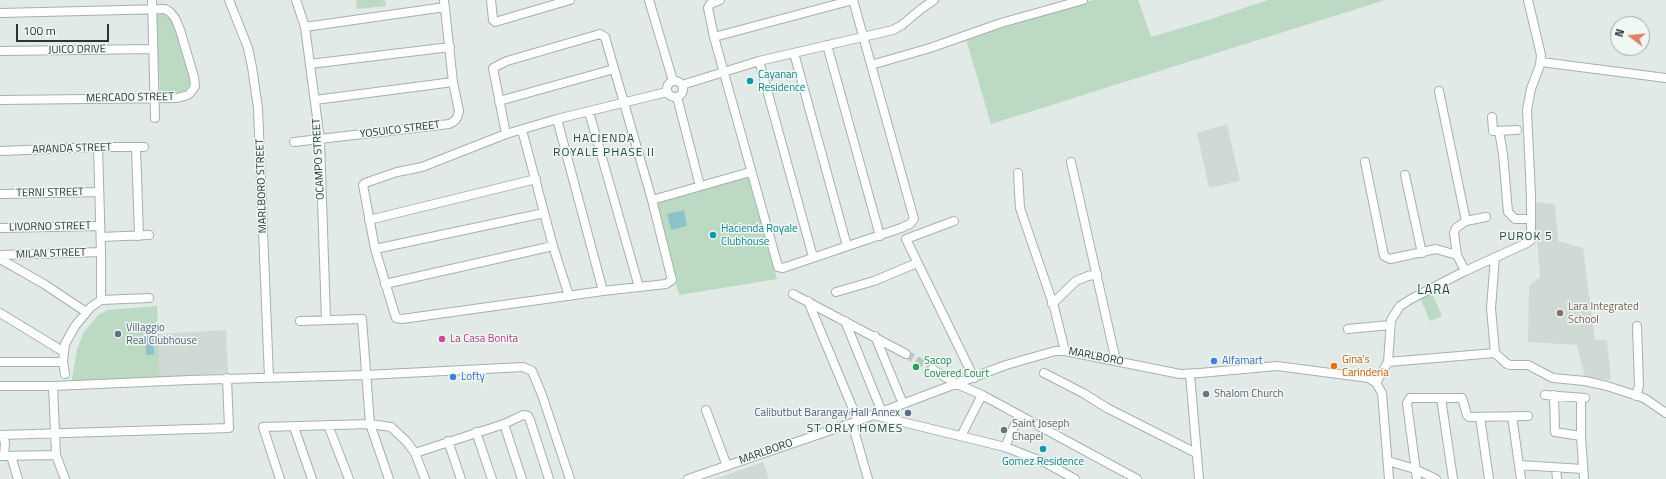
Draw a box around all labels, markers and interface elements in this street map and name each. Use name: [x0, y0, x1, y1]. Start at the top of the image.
scale bar: [18, 16, 111, 42]
north arrow: [1610, 16, 1650, 56]
text: 100 m: [23, 21, 56, 40]
text: N: [1611, 27, 1628, 39]
street label: JUICO DRIVE: [48, 43, 106, 57]
place label: Cayanan Residence: [758, 68, 805, 94]
marker: Cayanan Residence: [745, 76, 755, 86]
street label: MERCADO STREET: [86, 91, 174, 105]
street label: OCAMPO STREET: [310, 118, 328, 200]
street label: YOSUICO STREET: [359, 119, 441, 141]
district label: HACIENDA ROYALE PHASE II: [553, 132, 655, 160]
street label: MARLBORO STREET: [254, 138, 270, 234]
street label: ARANDA STREET: [32, 141, 112, 157]
street label: TERNI STREET: [16, 186, 84, 200]
street label: LIVORNO STREET: [9, 220, 91, 234]
place label: Hacienda Royale Clubhouse: [721, 222, 798, 248]
marker: Hacienda Royale Clubhouse: [708, 230, 718, 240]
district label: PUROK 5: [1499, 230, 1553, 244]
street label: MILAN STREET: [16, 246, 86, 262]
district label: LARA: [1417, 283, 1451, 299]
place label: Lara Integrated School: [1568, 300, 1639, 326]
marker: Lara Integrated School: [1555, 308, 1565, 318]
place label: Villaggio Real Clubhouse: [126, 321, 197, 347]
marker: Villaggio Real Clubhouse: [113, 329, 123, 339]
place label: La Casa Bonita: [450, 332, 518, 346]
marker: La Casa Bonita: [437, 334, 447, 344]
street label: MARLBORO: [1067, 345, 1125, 369]
place label: Gina's Carinderia: [1342, 353, 1389, 379]
place label: Sacop Covered Court: [924, 354, 989, 380]
place label: Alfamart: [1222, 354, 1263, 368]
marker: Alfamart: [1209, 356, 1219, 366]
marker: Gina's Carinderia: [1329, 361, 1339, 371]
marker: Sacop Covered Court: [911, 362, 921, 372]
place label: Lofty: [461, 370, 485, 384]
marker: Lofty: [448, 372, 458, 382]
place label: Shalom Church: [1214, 387, 1283, 401]
marker: Shalom Church: [1201, 389, 1211, 399]
place label: Calibutbut Barangay Hall Annex: [755, 406, 900, 420]
marker: Calibutbut Barangay Hall Annex: [903, 408, 913, 418]
place label: Saint Joseph Chapel: [1012, 417, 1069, 443]
district label: ST ORLY HOMES: [807, 422, 903, 436]
marker: Saint Joseph Chapel: [999, 425, 1009, 435]
street label: MARLBORO: [737, 437, 795, 467]
marker: Gomez Residence: [1038, 444, 1048, 454]
place label: Gomez Residence: [1002, 455, 1084, 469]

